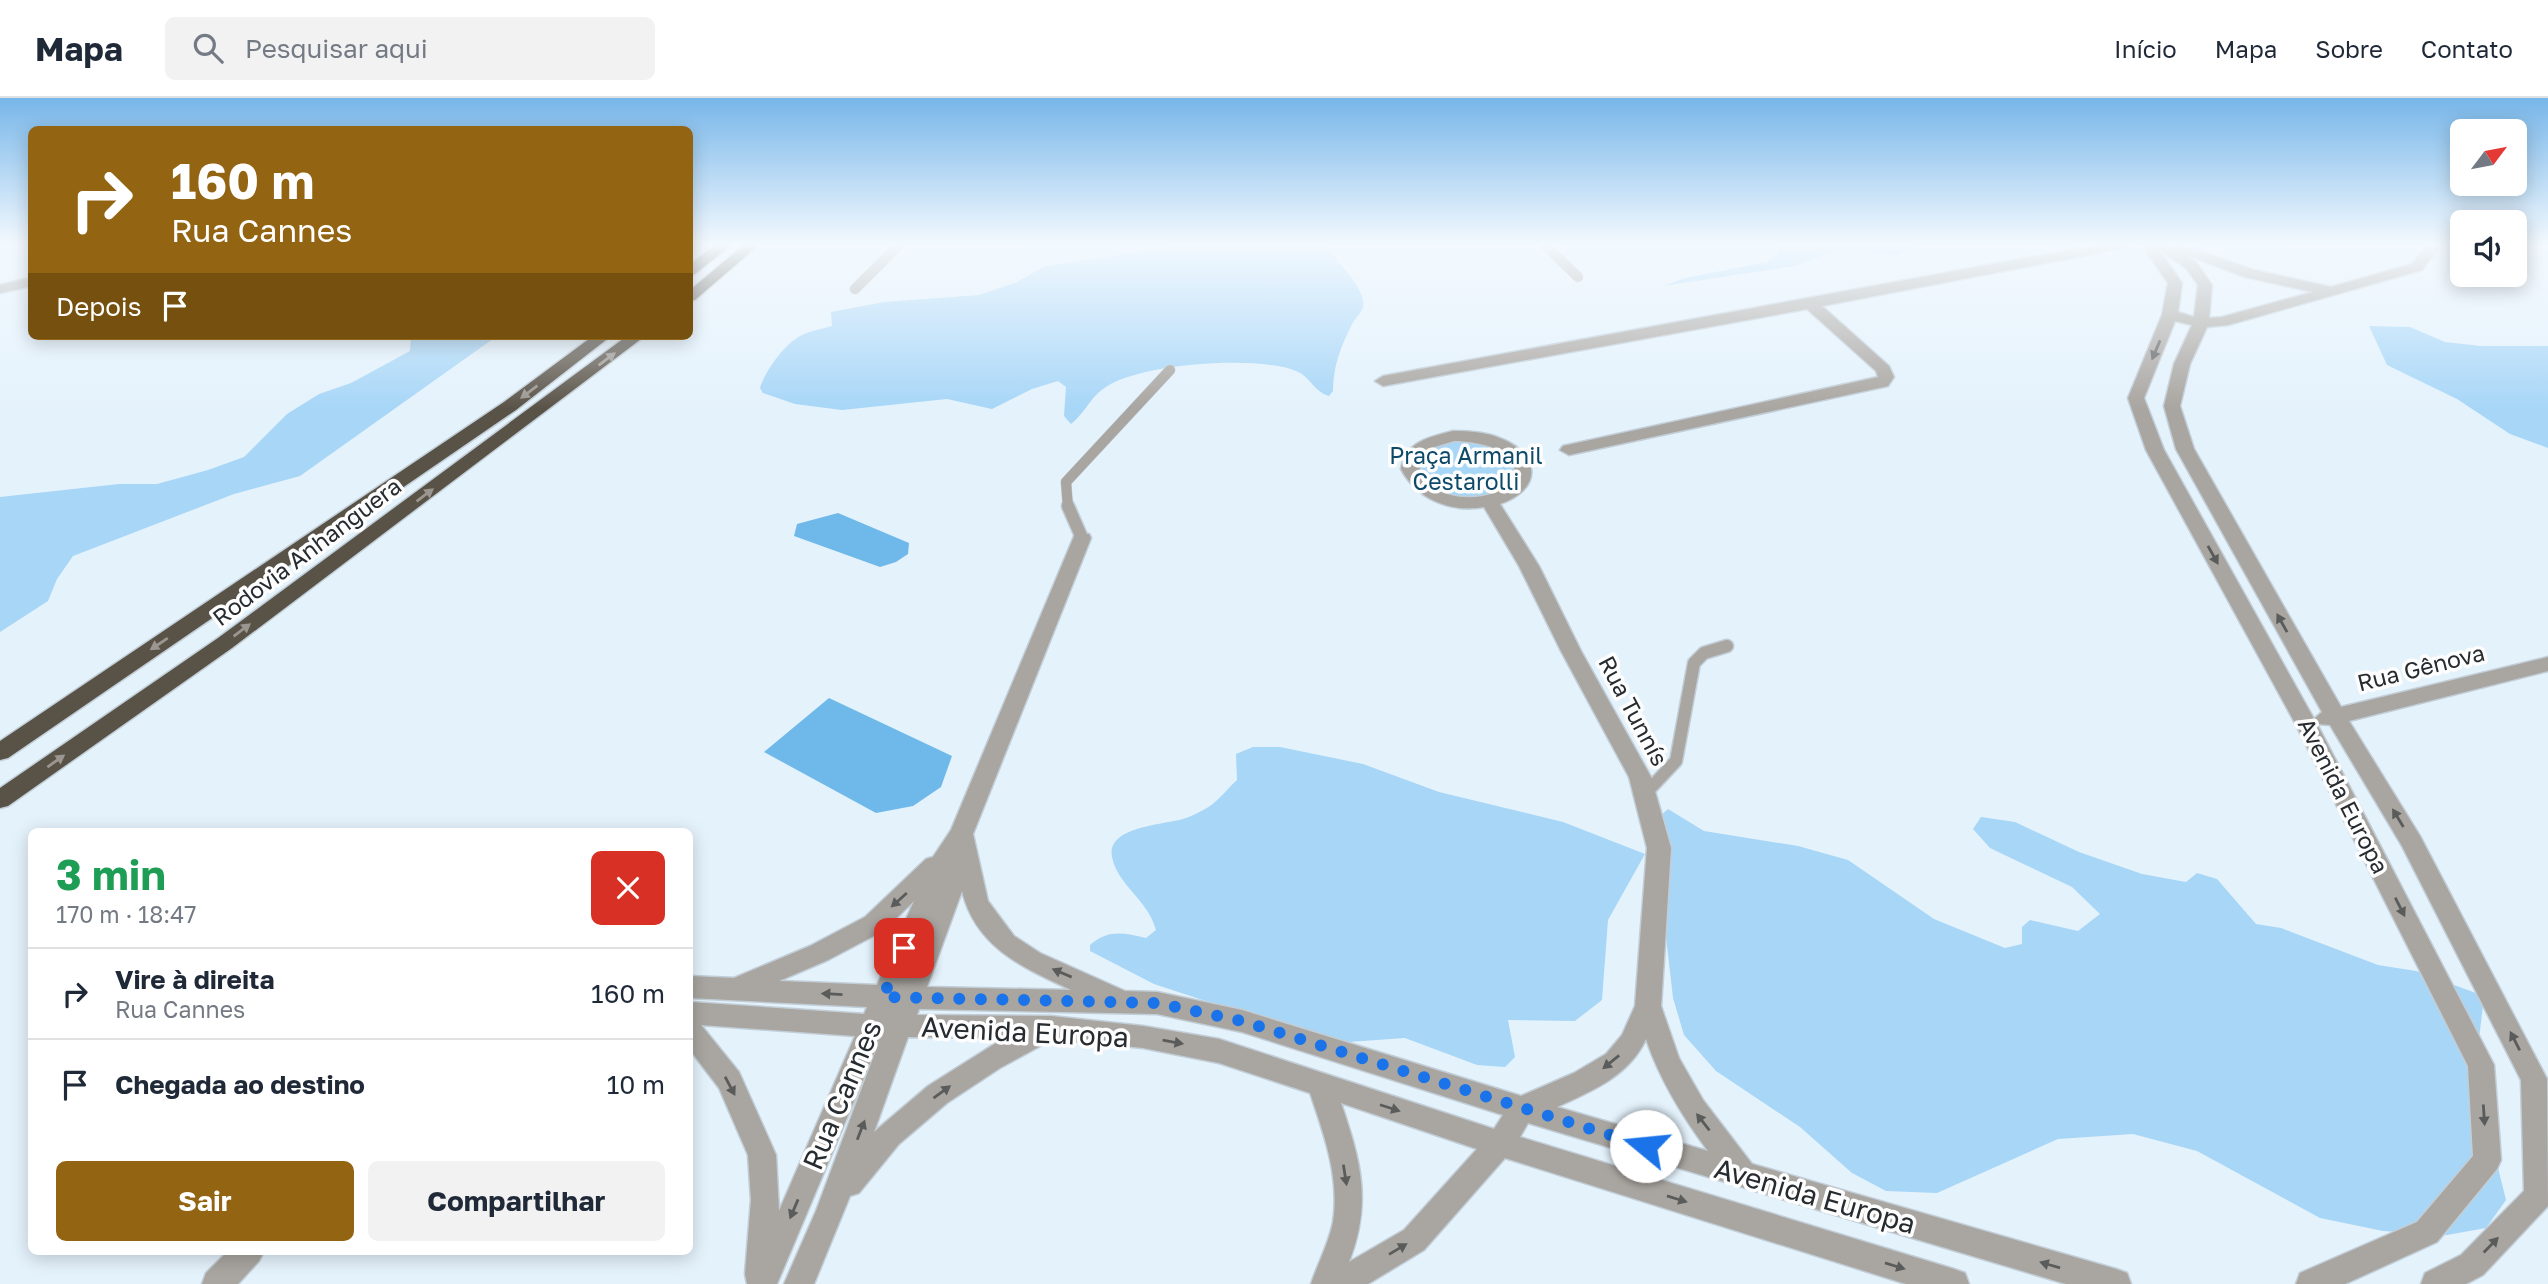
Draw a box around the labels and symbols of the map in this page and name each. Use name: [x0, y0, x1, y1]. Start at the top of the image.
north arrow: [2450, 119, 2527, 196]
one-way arrow: [2150, 339, 2161, 360]
one-way arrow: [598, 351, 616, 366]
one-way arrow: [520, 384, 538, 398]
park label: Praça Armanil Cestarolli: [1389, 441, 1543, 495]
street label: Rodovia Anhanguera: [207, 471, 406, 631]
one-way arrow: [416, 488, 434, 502]
one-way arrow: [2207, 545, 2219, 565]
one-way arrow: [2276, 613, 2288, 633]
one-way arrow: [233, 623, 251, 637]
one-way arrow: [150, 637, 168, 651]
street label: Rua Gênova: [2354, 638, 2487, 696]
street label: Rua Tunnís: [1593, 651, 1675, 770]
street label: Avenida Europa: [2293, 713, 2395, 878]
one-way arrow: [47, 754, 65, 768]
one-way arrow: [2392, 809, 2404, 828]
one-way arrow: [891, 892, 908, 908]
one-way arrow: [2394, 897, 2406, 917]
pin: [874, 918, 934, 978]
one-way arrow: [1051, 967, 1072, 978]
one-way arrow: [821, 988, 843, 999]
street label: Avenida Europa: [920, 1010, 1130, 1053]
street label: Rua Cannes: [795, 1015, 888, 1174]
one-way arrow: [2510, 1031, 2521, 1051]
one-way arrow: [1162, 1037, 1184, 1048]
one-way arrow: [1603, 1055, 1621, 1070]
one-way arrow: [724, 1076, 736, 1096]
one-way arrow: [933, 1085, 951, 1099]
one-way arrow: [1380, 1103, 1401, 1114]
one-way arrow: [2479, 1104, 2490, 1126]
position arrow: [1609, 1109, 1683, 1183]
one-way arrow: [1695, 1113, 1710, 1131]
one-way arrow: [855, 1119, 866, 1140]
street label: Avenida Europa: [1711, 1151, 1920, 1240]
one-way arrow: [1340, 1164, 1351, 1186]
one-way arrow: [1667, 1194, 1688, 1204]
one-way arrow: [788, 1198, 799, 1219]
one-way arrow: [2482, 1237, 2498, 1254]
one-way arrow: [1389, 1243, 1408, 1255]
one-way arrow: [2040, 1259, 2061, 1269]
one-way arrow: [1884, 1261, 1905, 1271]

